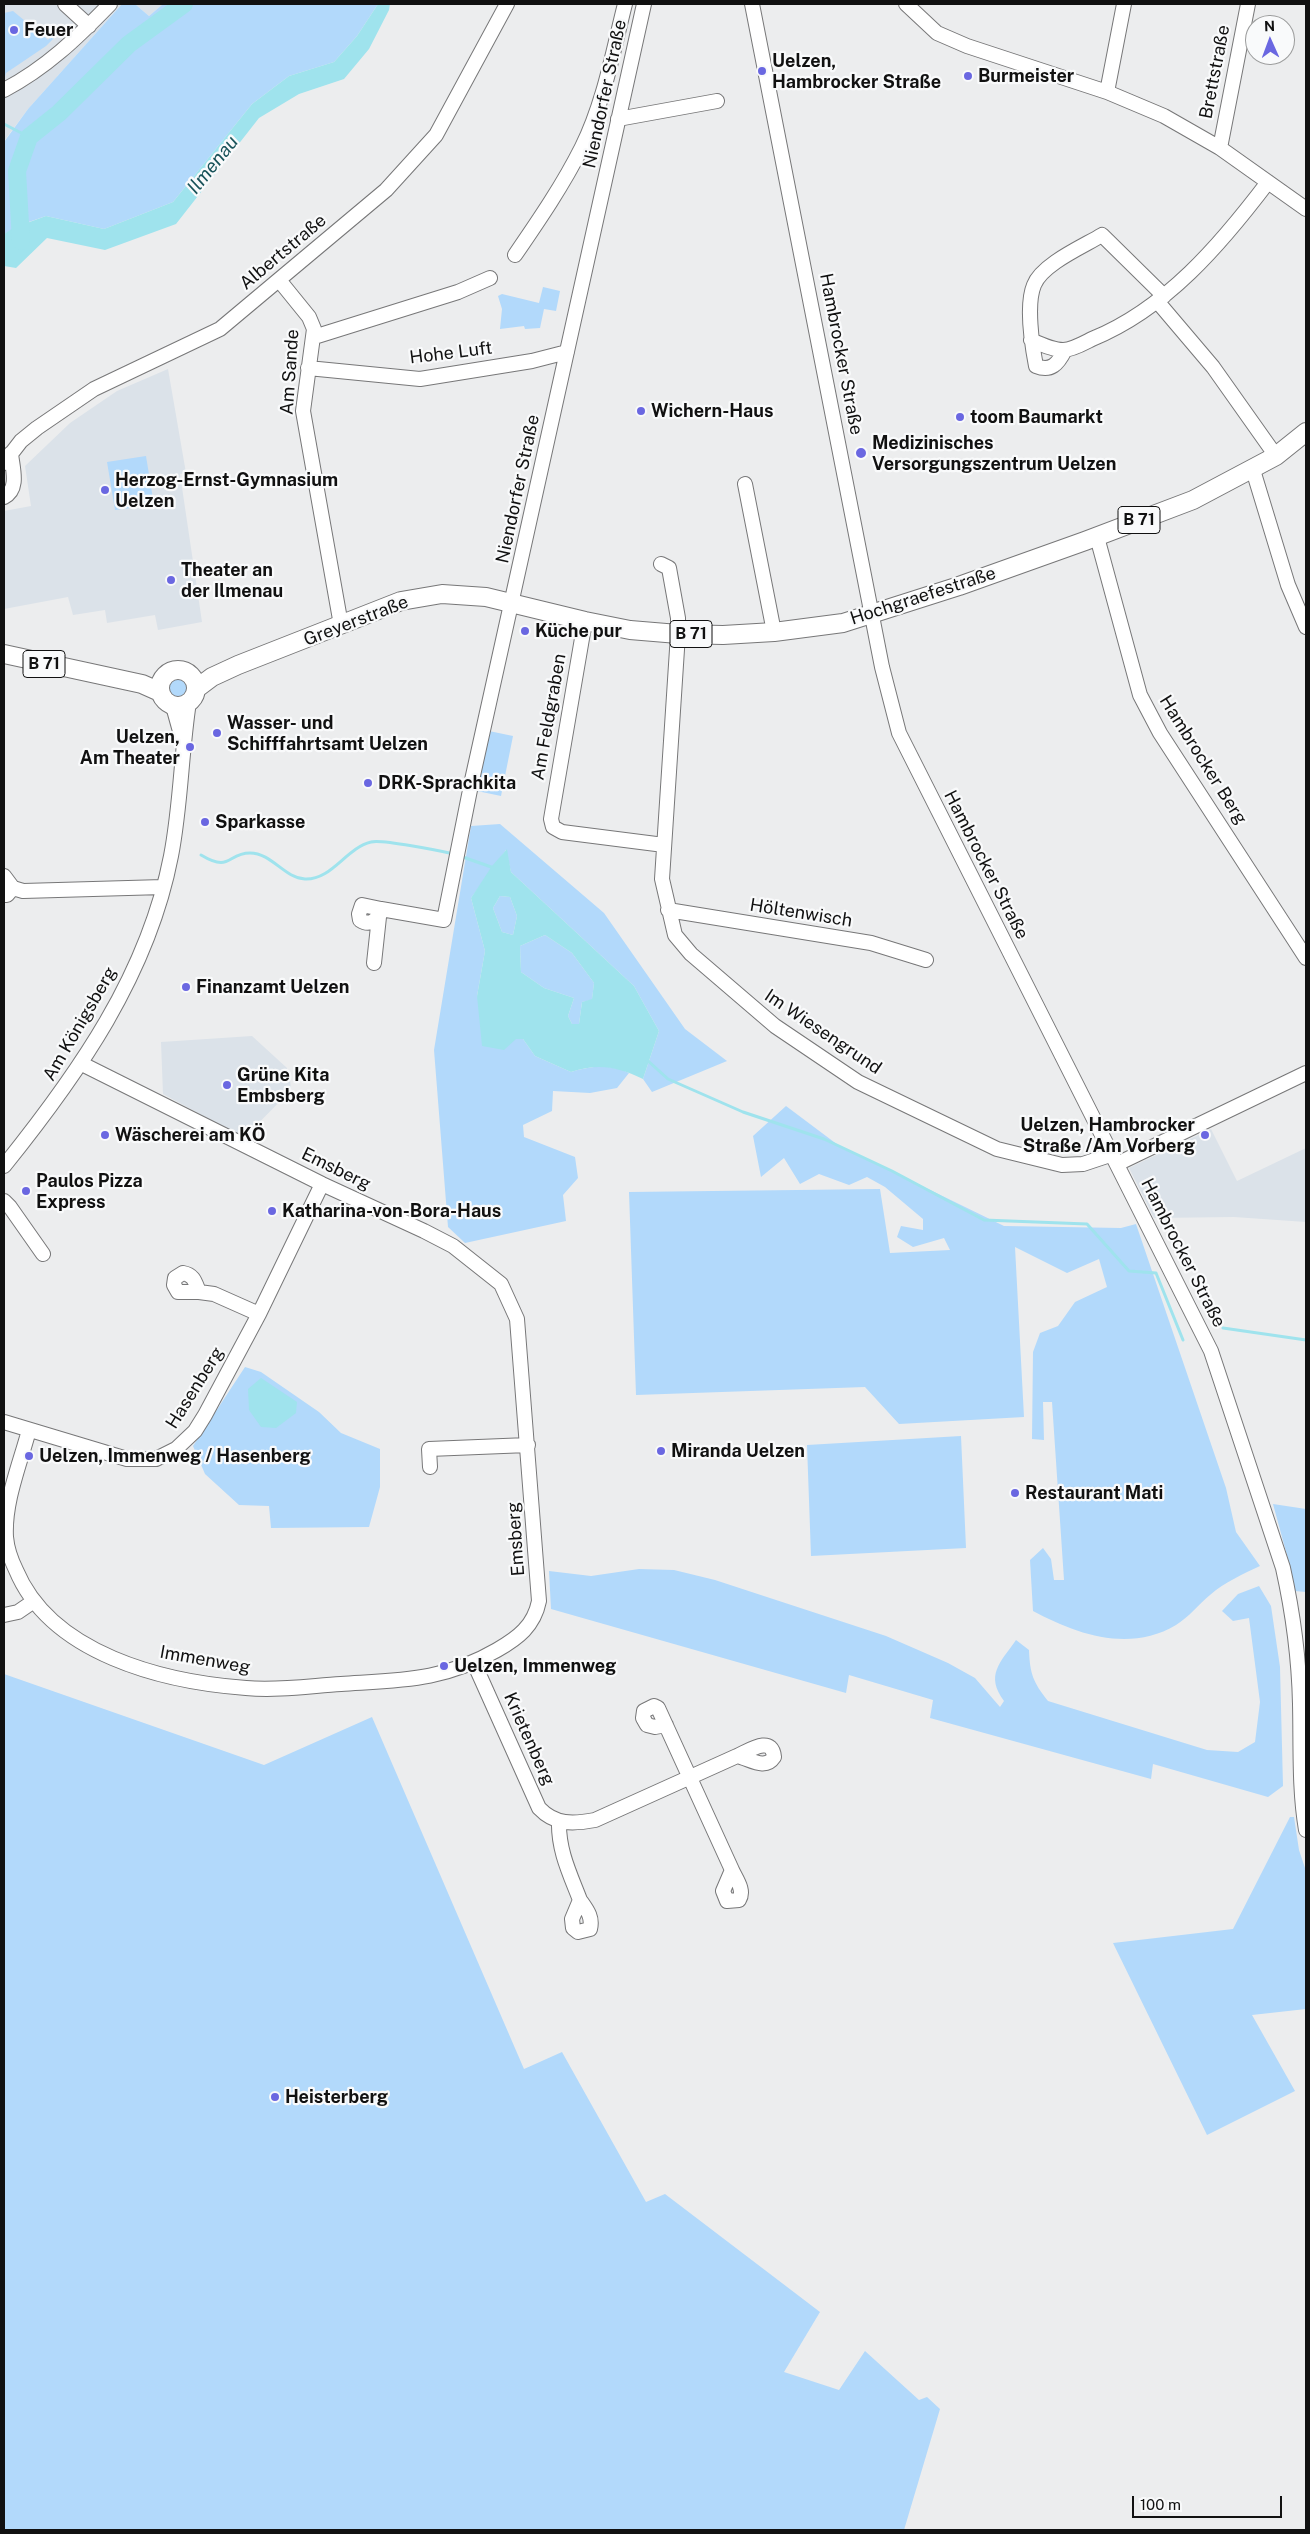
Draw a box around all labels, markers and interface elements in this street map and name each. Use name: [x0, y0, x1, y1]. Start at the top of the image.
north arrow: [1245, 15, 1295, 65]
street label: Niendorfer Straße: [579, 18, 631, 170]
text: N: [1264, 18, 1275, 34]
place label: Feuer: [24, 19, 73, 41]
street label: Brettstraße: [1195, 23, 1235, 121]
marker: Feuer: [8, 24, 20, 36]
place label: Uelzen, Hambrocker Straße: [772, 50, 941, 92]
marker: Uelzen, Hambrocker Straße: [756, 65, 768, 77]
place label: Burmeister: [978, 65, 1074, 87]
marker: Burmeister: [962, 70, 974, 82]
water label: Ilmenau: [183, 131, 243, 199]
street label: Albertstraße: [235, 210, 331, 294]
street label: Hambrocker Straße: [815, 271, 867, 437]
street label: Am Sande: [276, 328, 304, 416]
street label: Hohe Luft: [408, 337, 494, 369]
place label: Wichern-Haus: [651, 400, 773, 422]
marker: Wichern-Haus: [635, 405, 647, 417]
place label: toom Baumarkt: [970, 406, 1103, 428]
marker: toom Baumarkt: [954, 411, 966, 423]
street label: Niendorfer Straße: [492, 413, 544, 565]
place label: Medizinisches Versorgungszentrum Uelzen: [872, 432, 1116, 474]
marker: Medizinisches Versorgungszentrum Uelzen: [854, 446, 868, 460]
place label: Herzog-Ernst-Gymnasium Uelzen: [115, 469, 338, 512]
marker: Herzog-Ernst-Gymnasium Uelzen: [99, 484, 111, 496]
road number: B 71: [1118, 506, 1160, 534]
place label: Theater an der Ilmenau: [181, 559, 283, 602]
street label: Hochgraefestraße: [847, 562, 999, 630]
marker: Theater an der Ilmenau: [165, 574, 177, 586]
street label: Greyerstraße: [301, 591, 411, 651]
place label: Küche pur: [535, 620, 622, 642]
road number: B 71: [670, 620, 712, 648]
marker: Küche pur: [519, 625, 531, 637]
road number: B 71: [23, 651, 65, 678]
street label: Am Feldgraben: [527, 652, 571, 782]
street label: Hambrocker Berg: [1155, 691, 1251, 829]
place label: Wasser- und Schifffahrtsamt Uelzen: [227, 712, 428, 754]
place label: Uelzen, Am Theater: [80, 726, 180, 769]
marker: Wasser- und Schifffahrtsamt Uelzen: [211, 727, 223, 739]
marker: Uelzen, Am Theater: [184, 741, 196, 753]
place label: DRK-Sprachkita: [378, 772, 516, 794]
marker: DRK-Sprachkita: [362, 777, 374, 789]
street label: Hambrocker Straße: [939, 787, 1033, 943]
place label: Sparkasse: [215, 811, 305, 833]
marker: Sparkasse: [199, 816, 211, 828]
street label: Höltenwisch: [748, 894, 854, 932]
street label: Am Königsberg: [39, 963, 121, 1085]
place label: Finanzamt Uelzen: [196, 976, 349, 998]
marker: Finanzamt Uelzen: [180, 981, 192, 993]
street label: Im Wiesengrund: [760, 985, 886, 1079]
place label: Grüne Kita Embsberg: [237, 1064, 329, 1106]
marker: Grüne Kita Embsberg: [221, 1079, 233, 1091]
place label: Uelzen, Hambrocker Straße /Am Vorberg: [1020, 1114, 1195, 1156]
place label: Wäscherei am KÖ: [115, 1124, 266, 1146]
marker: Wäscherei am KÖ: [99, 1129, 111, 1141]
marker: Uelzen, Hambrocker Straße /Am Vorberg: [1199, 1129, 1211, 1141]
street label: Emsberg: [298, 1143, 374, 1195]
place label: Paulos Pizza Express: [36, 1170, 143, 1212]
street label: Hambrocker Straße: [1136, 1175, 1230, 1331]
marker: Paulos Pizza Express: [20, 1185, 32, 1197]
place label: Katharina-von-Bora-Haus: [282, 1200, 501, 1222]
marker: Katharina-von-Bora-Haus: [266, 1205, 278, 1217]
street label: Hasenberg: [161, 1343, 229, 1433]
place label: Miranda Uelzen: [671, 1440, 805, 1462]
place label: Uelzen, Immenweg / Hasenberg: [39, 1445, 311, 1467]
marker: Miranda Uelzen: [655, 1445, 667, 1457]
marker: Uelzen, Immenweg / Hasenberg: [23, 1450, 35, 1462]
place label: Restaurant Mati: [1025, 1482, 1163, 1504]
marker: Restaurant Mati: [1009, 1487, 1021, 1499]
street label: Emsberg: [503, 1501, 529, 1577]
street label: Immenweg: [158, 1641, 252, 1679]
place label: Uelzen, Immenweg: [454, 1655, 616, 1677]
marker: Uelzen, Immenweg: [438, 1660, 450, 1672]
street label: Krietenberg: [499, 1689, 559, 1789]
place label: Heisterberg: [285, 2086, 388, 2108]
marker: Heisterberg: [269, 2091, 281, 2103]
scale bar: [1135, 2486, 1285, 2518]
text: 100 m: [1140, 2496, 1181, 2513]

